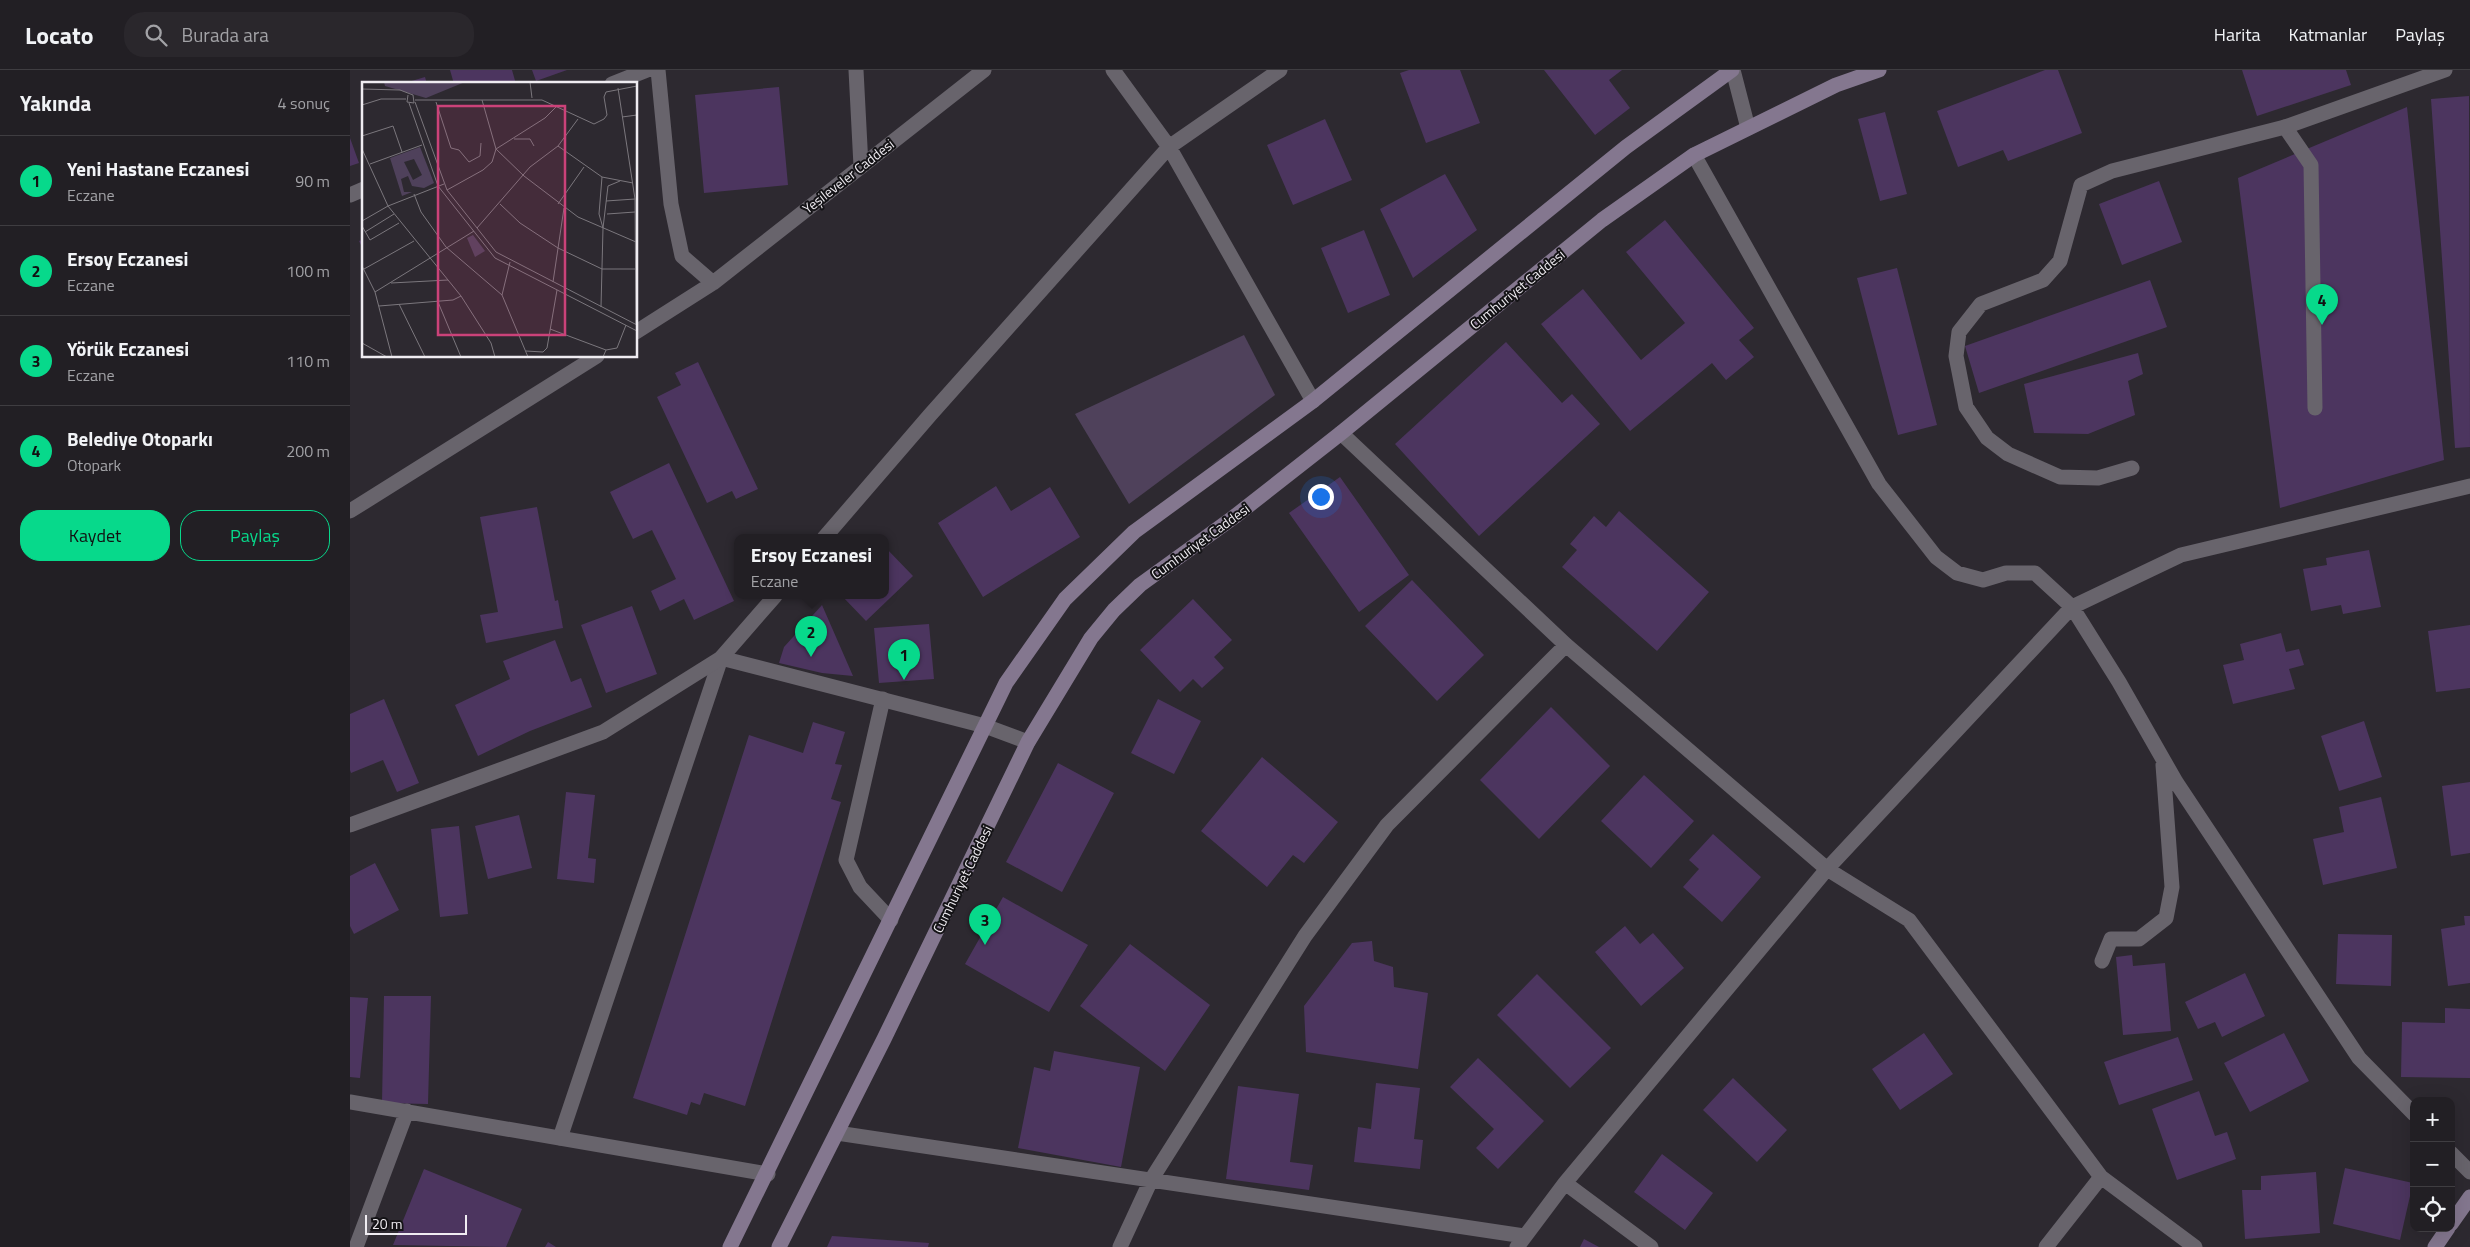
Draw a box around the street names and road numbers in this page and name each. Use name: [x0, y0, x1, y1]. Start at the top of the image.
street label: Yeşileveler Caddesi: [798, 133, 898, 219]
street label: Cumhuriyet Caddesi: [1465, 244, 1569, 334]
street label: Cumhuriyet Caddesi: [1146, 498, 1254, 584]
street label: Cumhuriyet Caddesi: [927, 822, 997, 936]

